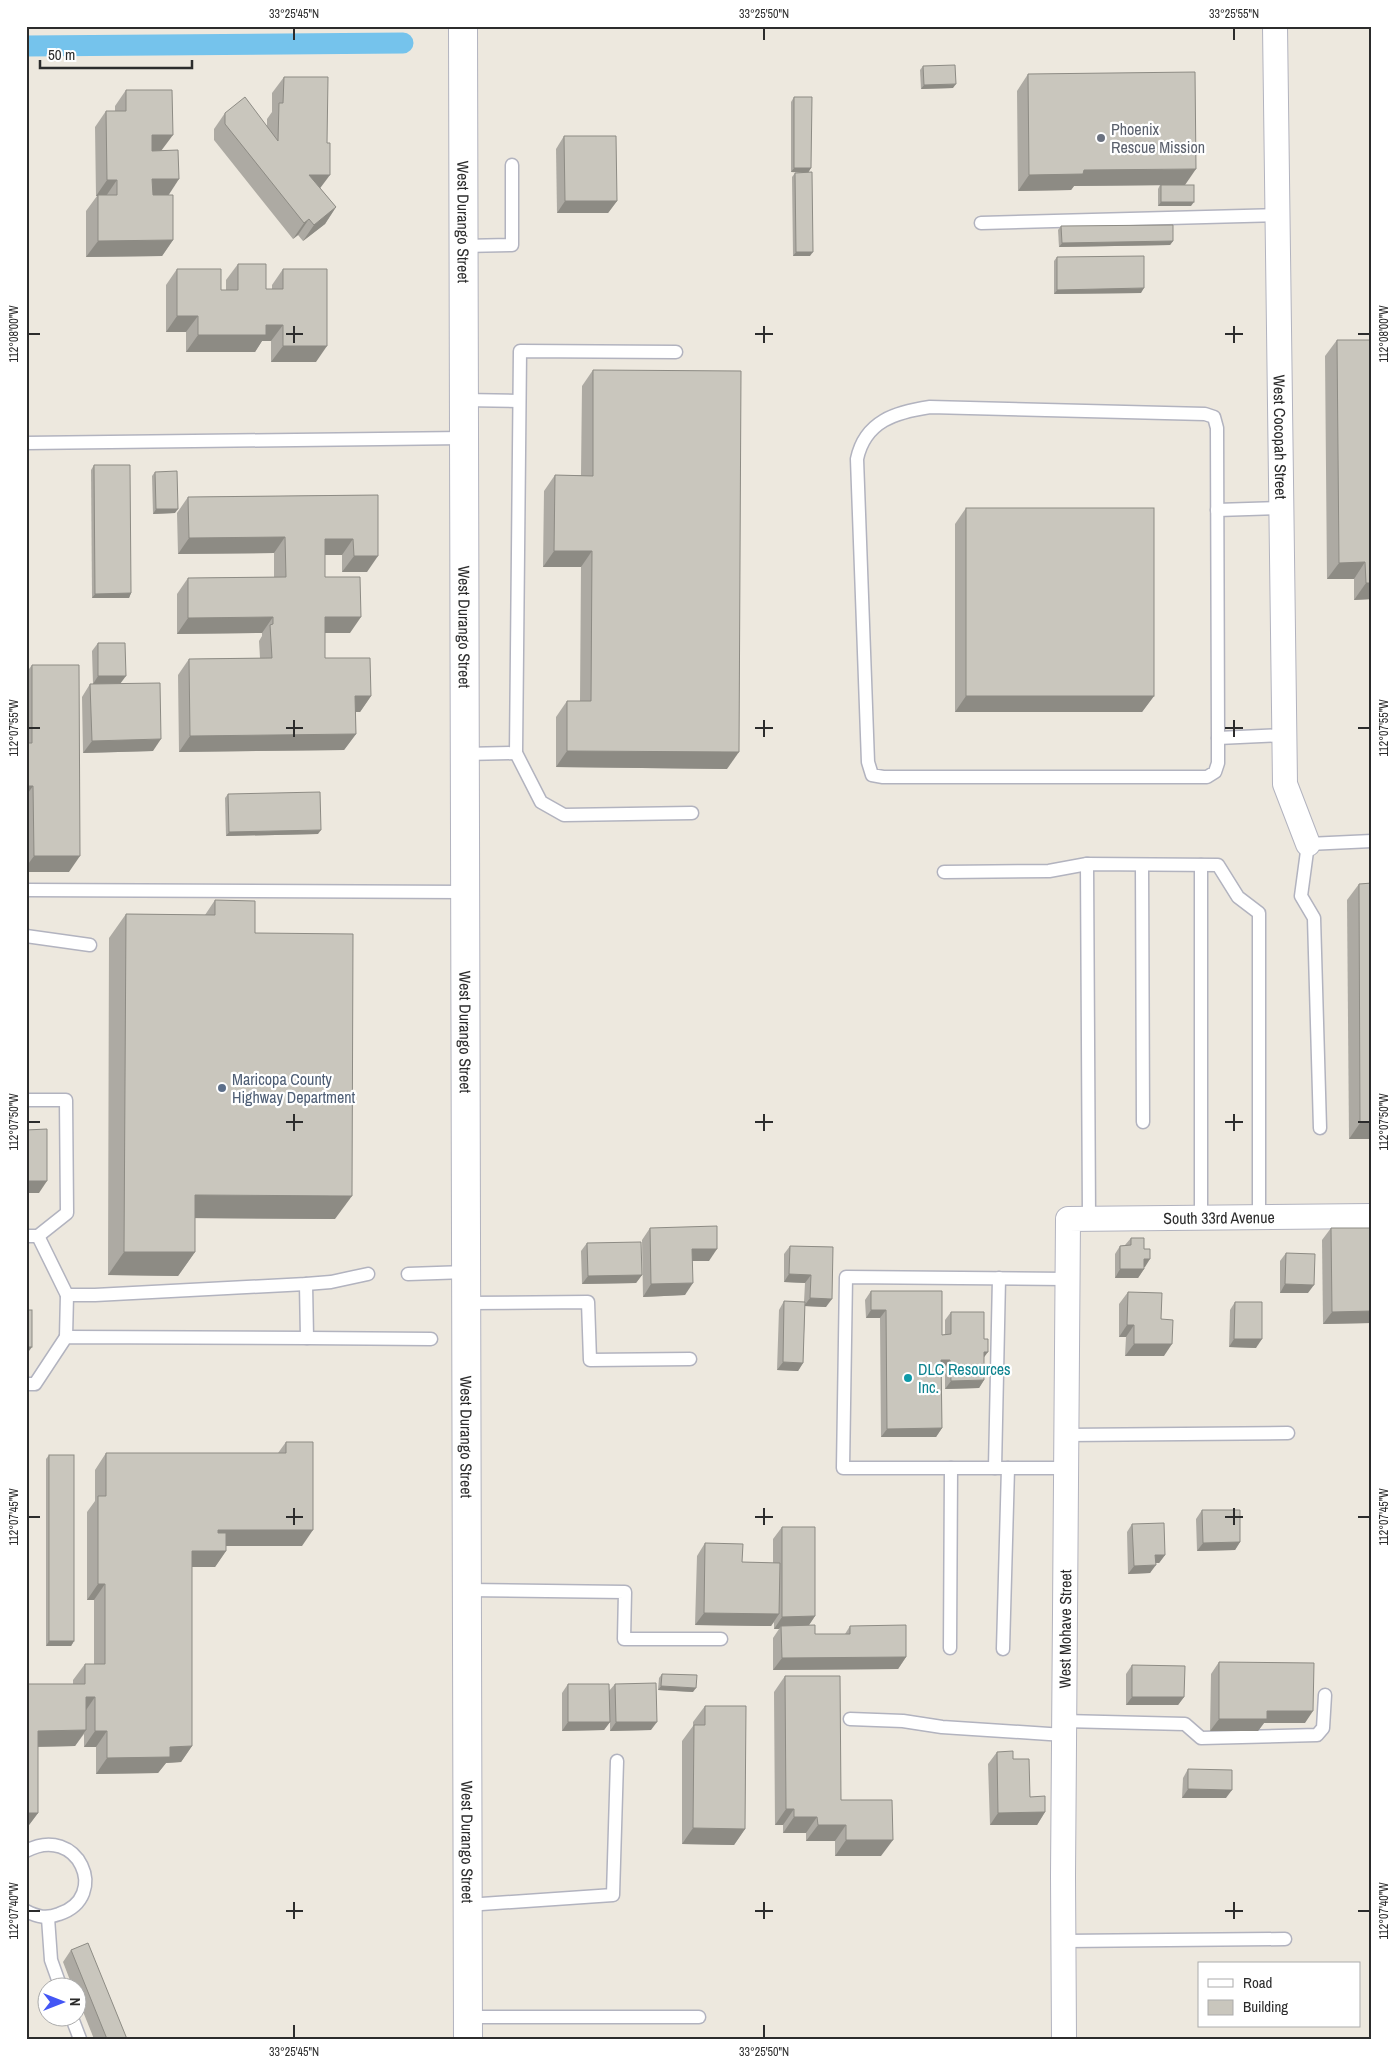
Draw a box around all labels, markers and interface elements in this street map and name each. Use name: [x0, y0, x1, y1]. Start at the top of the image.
text: 33°25'45"N: [269, 6, 319, 22]
text: 33°25'50"N: [739, 6, 789, 22]
text: 33°25'55"N: [1209, 6, 1259, 22]
scale bar: [40, 38, 192, 70]
text: 50 m: [48, 44, 75, 65]
place label: Phoenix Rescue Mission: [1111, 118, 1205, 158]
marker: Phoenix Rescue Mission: [1095, 132, 1107, 144]
street label: West Durango Street: [452, 161, 475, 284]
text: 112°08'00"W: [6, 305, 22, 363]
text: 112°08'00"W: [1376, 305, 1392, 363]
street label: West Cocopah Street: [1269, 375, 1292, 500]
street label: West Durango Street: [453, 566, 476, 689]
text: 112°07'55"W: [6, 699, 22, 757]
text: 112°07'55"W: [1376, 699, 1392, 757]
street label: West Durango Street: [454, 971, 477, 1094]
place label: Maricopa County Highway Department: [232, 1068, 356, 1108]
marker: Maricopa County Highway Department: [216, 1082, 228, 1094]
text: 112°07'50"W: [6, 1093, 22, 1151]
text: 112°07'50"W: [1376, 1093, 1392, 1151]
street label: South 33rd Avenue: [1163, 1206, 1275, 1229]
place label: DLC Resources Inc.: [918, 1358, 1011, 1398]
marker: DLC Resources Inc.: [902, 1372, 914, 1384]
street label: West Durango Street: [455, 1376, 478, 1499]
text: 112°07'45"W: [6, 1488, 22, 1546]
text: 112°07'45"W: [1376, 1488, 1392, 1546]
street label: West Mohave Street: [1053, 1569, 1076, 1688]
street label: West Durango Street: [456, 1781, 479, 1904]
text: 112°07'40"W: [6, 1882, 22, 1940]
text: 112°07'40"W: [1376, 1882, 1392, 1940]
legend: [1198, 1962, 1360, 2028]
text: Road: [1243, 1972, 1272, 1993]
north arrow: [38, 1978, 88, 2028]
text: Building: [1243, 1996, 1288, 2017]
text: N: [66, 1998, 84, 2006]
text: 33°25'45"N: [269, 2044, 319, 2060]
text: 33°25'50"N: [739, 2044, 789, 2060]

